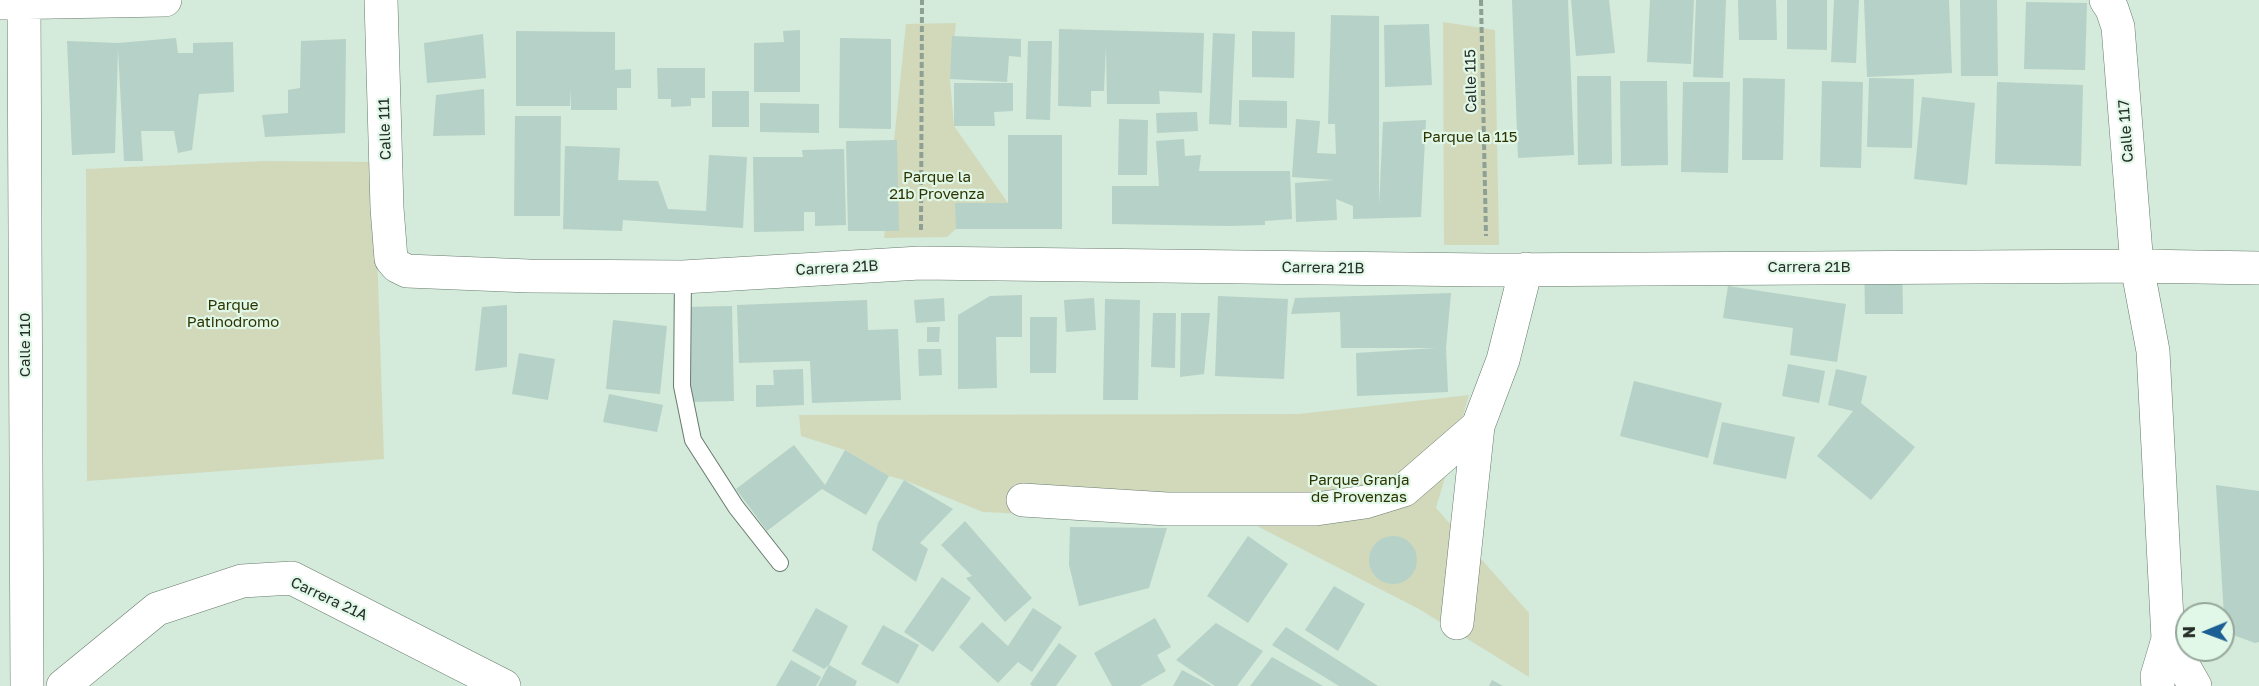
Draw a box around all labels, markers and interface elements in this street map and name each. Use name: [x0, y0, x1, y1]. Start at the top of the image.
street label: Calle 115: [1461, 49, 1481, 113]
street label: Calle 111: [375, 98, 395, 160]
street label: Calle 117: [2115, 99, 2137, 163]
park label: Parque la 115: [1423, 128, 1517, 146]
park label: Parque la 21b Provenza: [889, 168, 985, 203]
street label: Carrera 21B: [795, 257, 879, 279]
street label: Carrera 21B: [1281, 258, 1365, 278]
street label: Carrera 21B: [1768, 258, 1850, 276]
park label: Parque Patinodromo: [187, 296, 279, 331]
street label: Calle 110: [16, 313, 34, 377]
park label: Parque Granja de Provenzas: [1308, 471, 1410, 506]
street label: Carrera 21A: [288, 573, 370, 625]
north arrow: [2175, 602, 2235, 662]
text: N: [2179, 626, 2199, 639]

